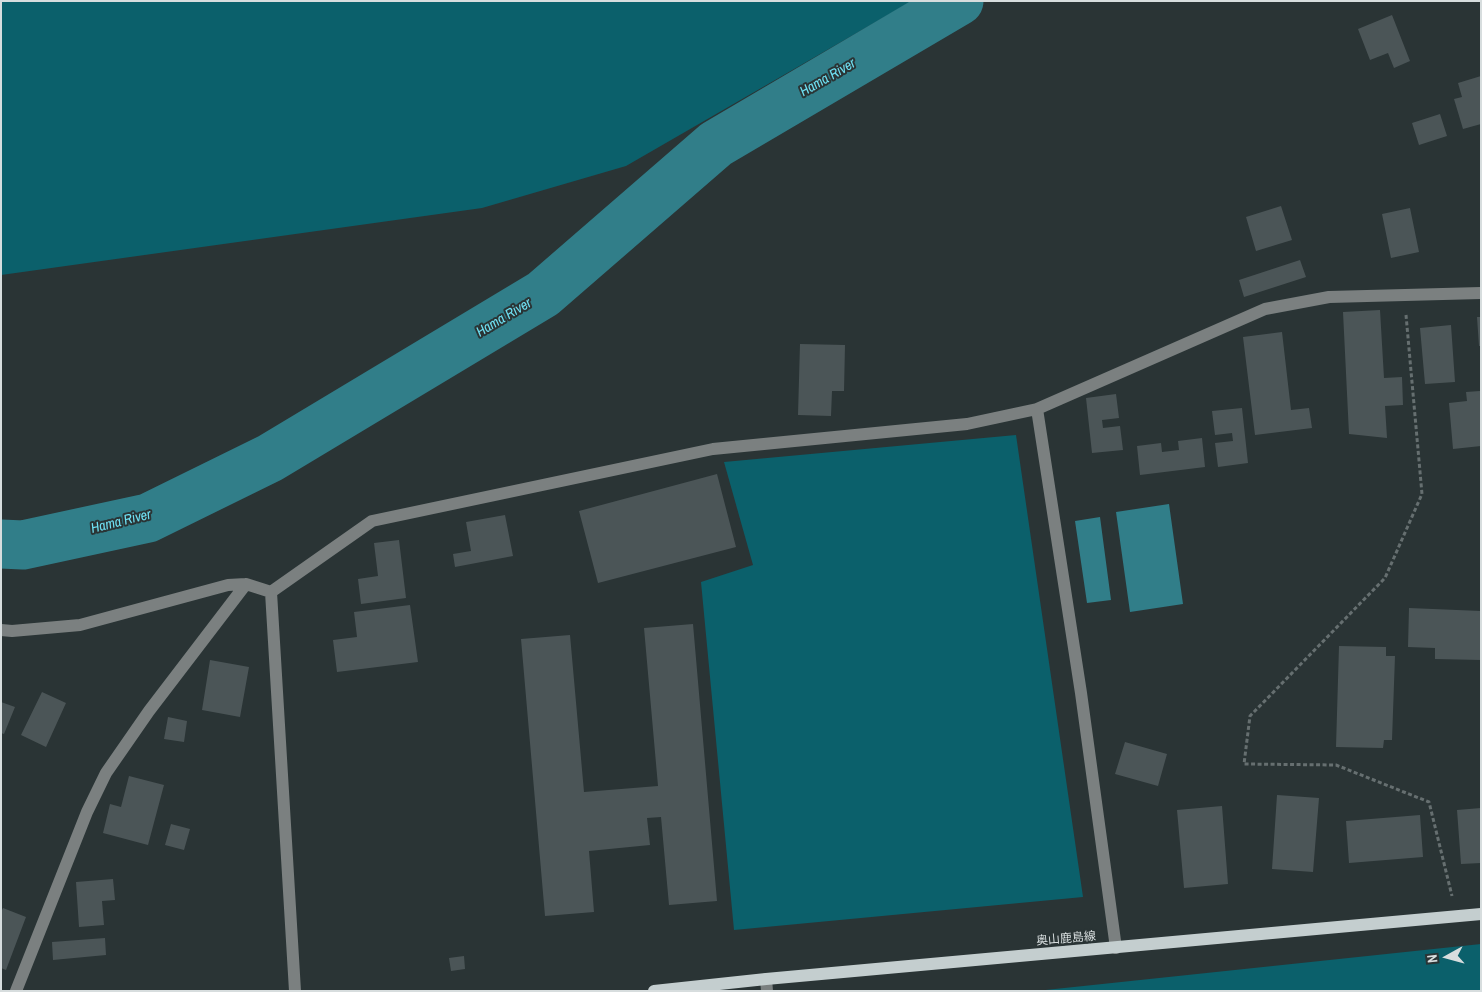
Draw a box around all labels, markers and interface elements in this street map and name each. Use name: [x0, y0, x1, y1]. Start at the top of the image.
water label: Hama River: [797, 55, 859, 101]
water label: Hama River: [473, 295, 535, 341]
water label: Hama River: [89, 506, 153, 538]
street label: 奥山鹿島線: [1035, 929, 1097, 949]
north arrow: [1422, 932, 1472, 982]
text: N: [1423, 954, 1442, 964]

